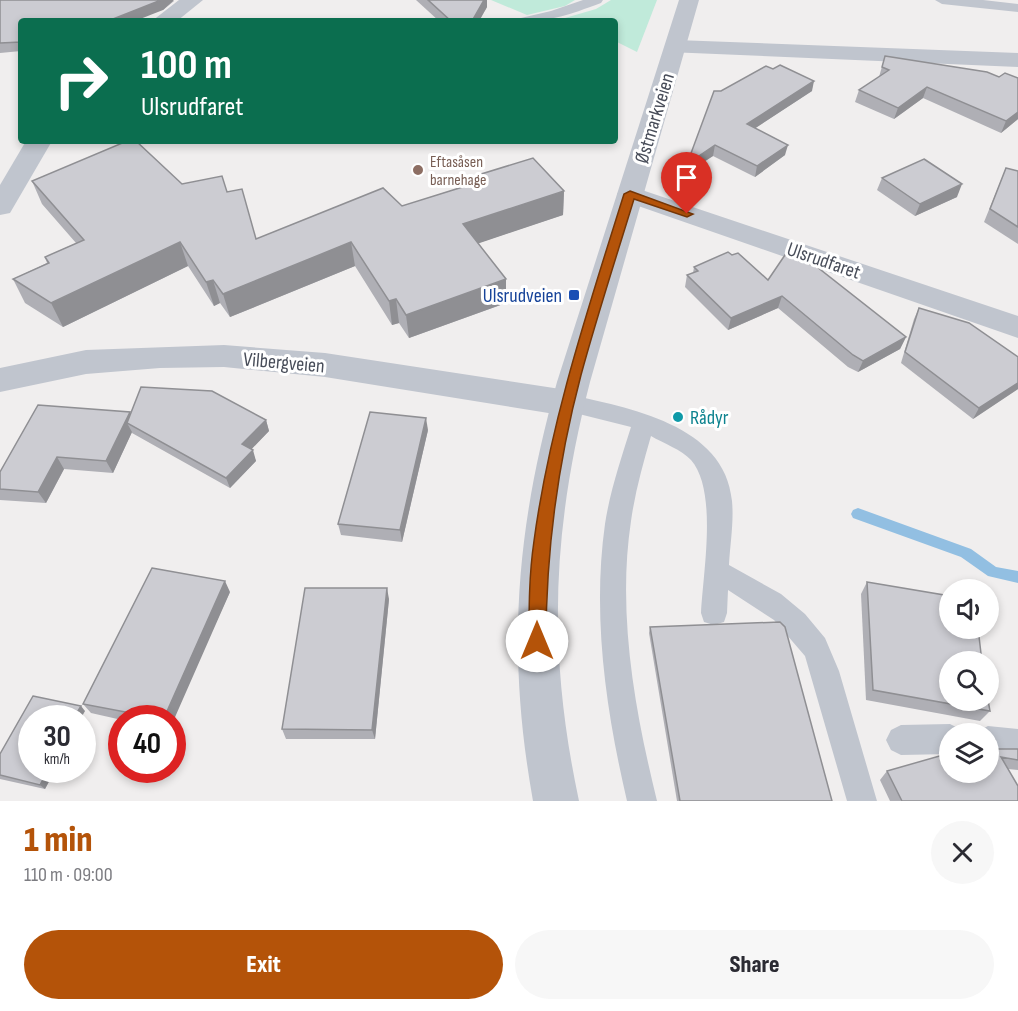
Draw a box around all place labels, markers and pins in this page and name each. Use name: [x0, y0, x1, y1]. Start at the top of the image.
pin: [661, 152, 712, 214]
place label: Eftasåsen barnehage: [430, 153, 486, 190]
marker: Eftasåsen barnehage: [411, 163, 425, 177]
place label: Ulsrudveien: [483, 284, 562, 308]
marker: Ulsrudveien: [567, 288, 581, 302]
place label: Rådyr: [690, 406, 729, 430]
marker: Rådyr: [671, 410, 685, 424]

